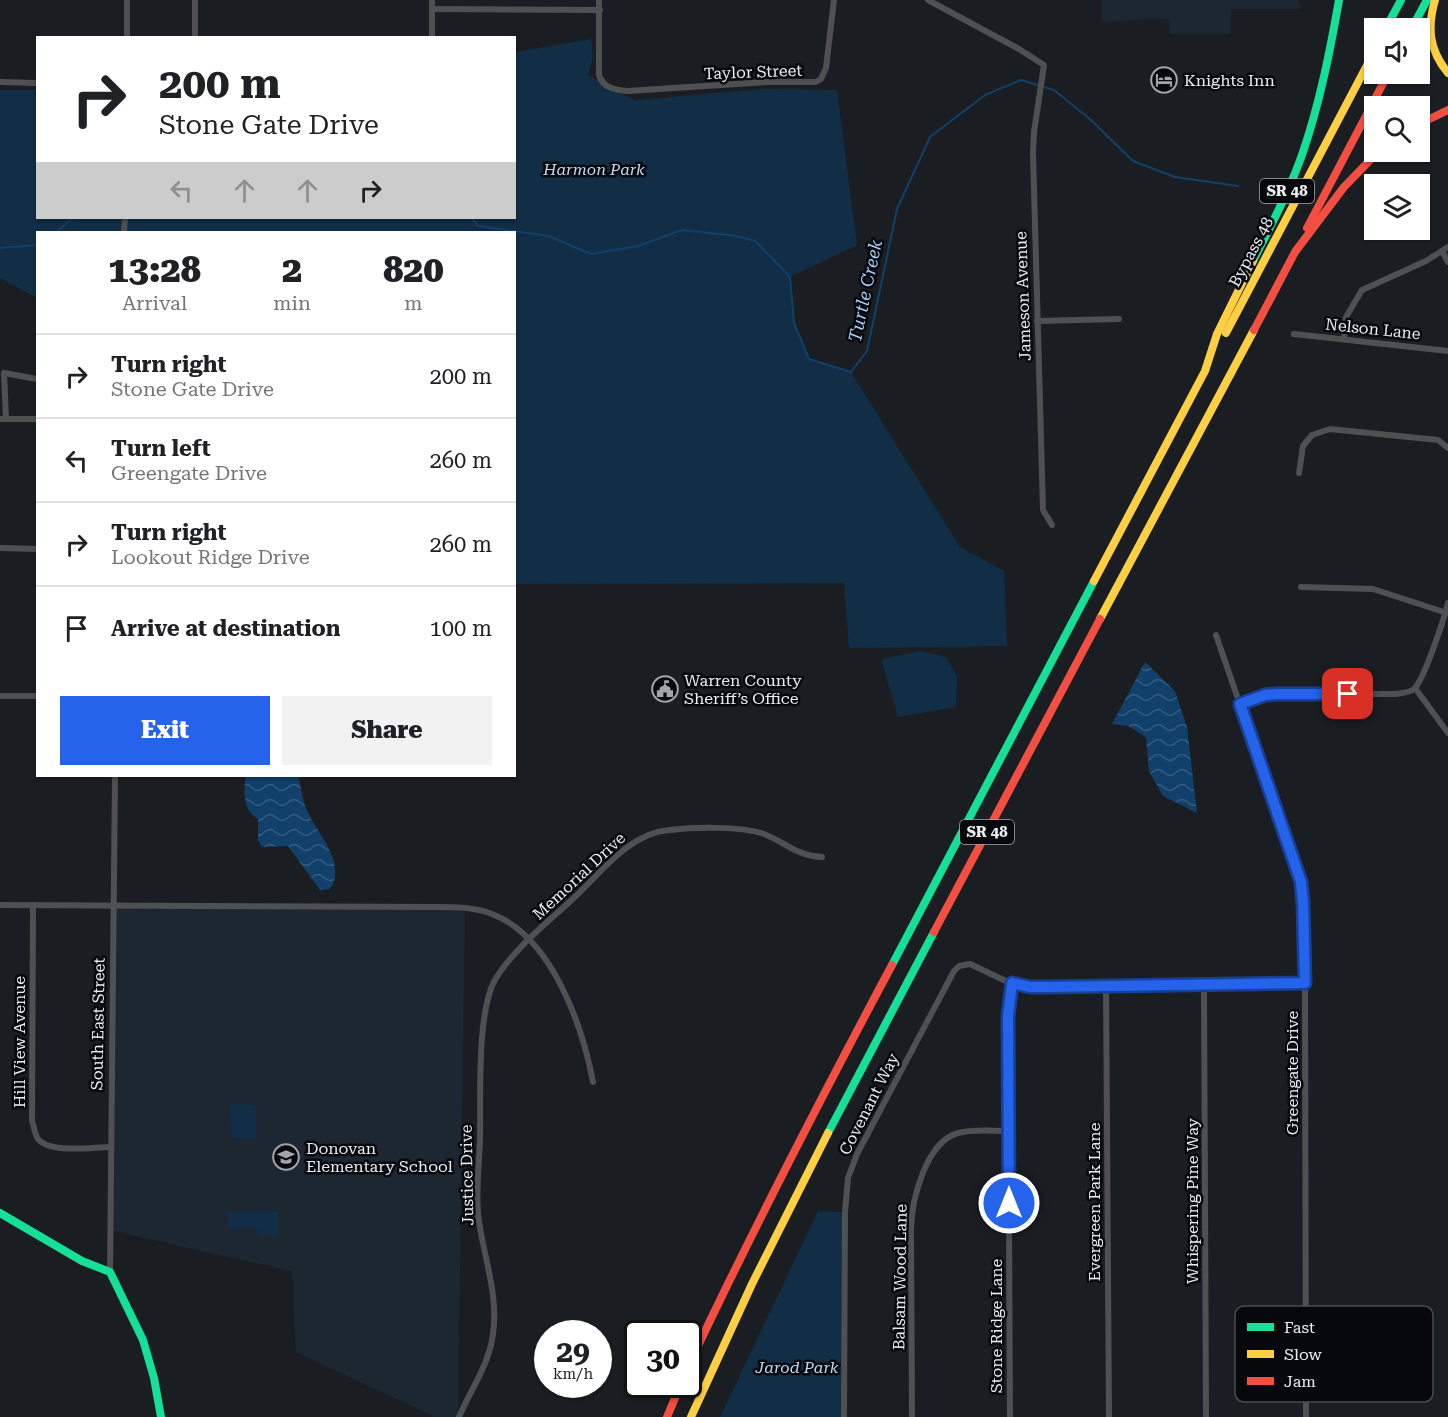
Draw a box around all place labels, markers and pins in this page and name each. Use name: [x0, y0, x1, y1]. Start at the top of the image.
hotel icon: Knights Inn: [1149, 65, 1179, 95]
place label: Knights Inn: [1184, 71, 1275, 90]
pin: [1322, 668, 1373, 719]
place label: Warren County Sheriff’s Office: [684, 671, 802, 708]
public building icon: Warren County Sheriff’s Office: [650, 674, 680, 704]
place label: Donovan Elementary School: [306, 1139, 453, 1176]
school or university icon: Donovan Elementary School: [271, 1142, 301, 1172]

